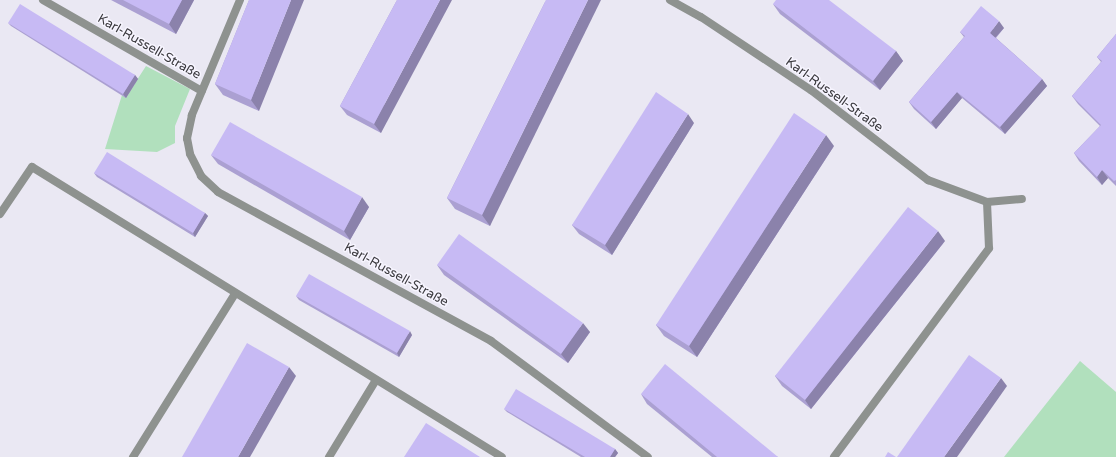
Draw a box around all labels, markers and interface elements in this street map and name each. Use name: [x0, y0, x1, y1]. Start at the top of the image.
street label: Karl-Russell-Straße: [95, 11, 203, 83]
street label: Karl-Russell-Straße: [782, 54, 886, 136]
street label: Karl-Russell-Straße: [341, 240, 451, 310]

